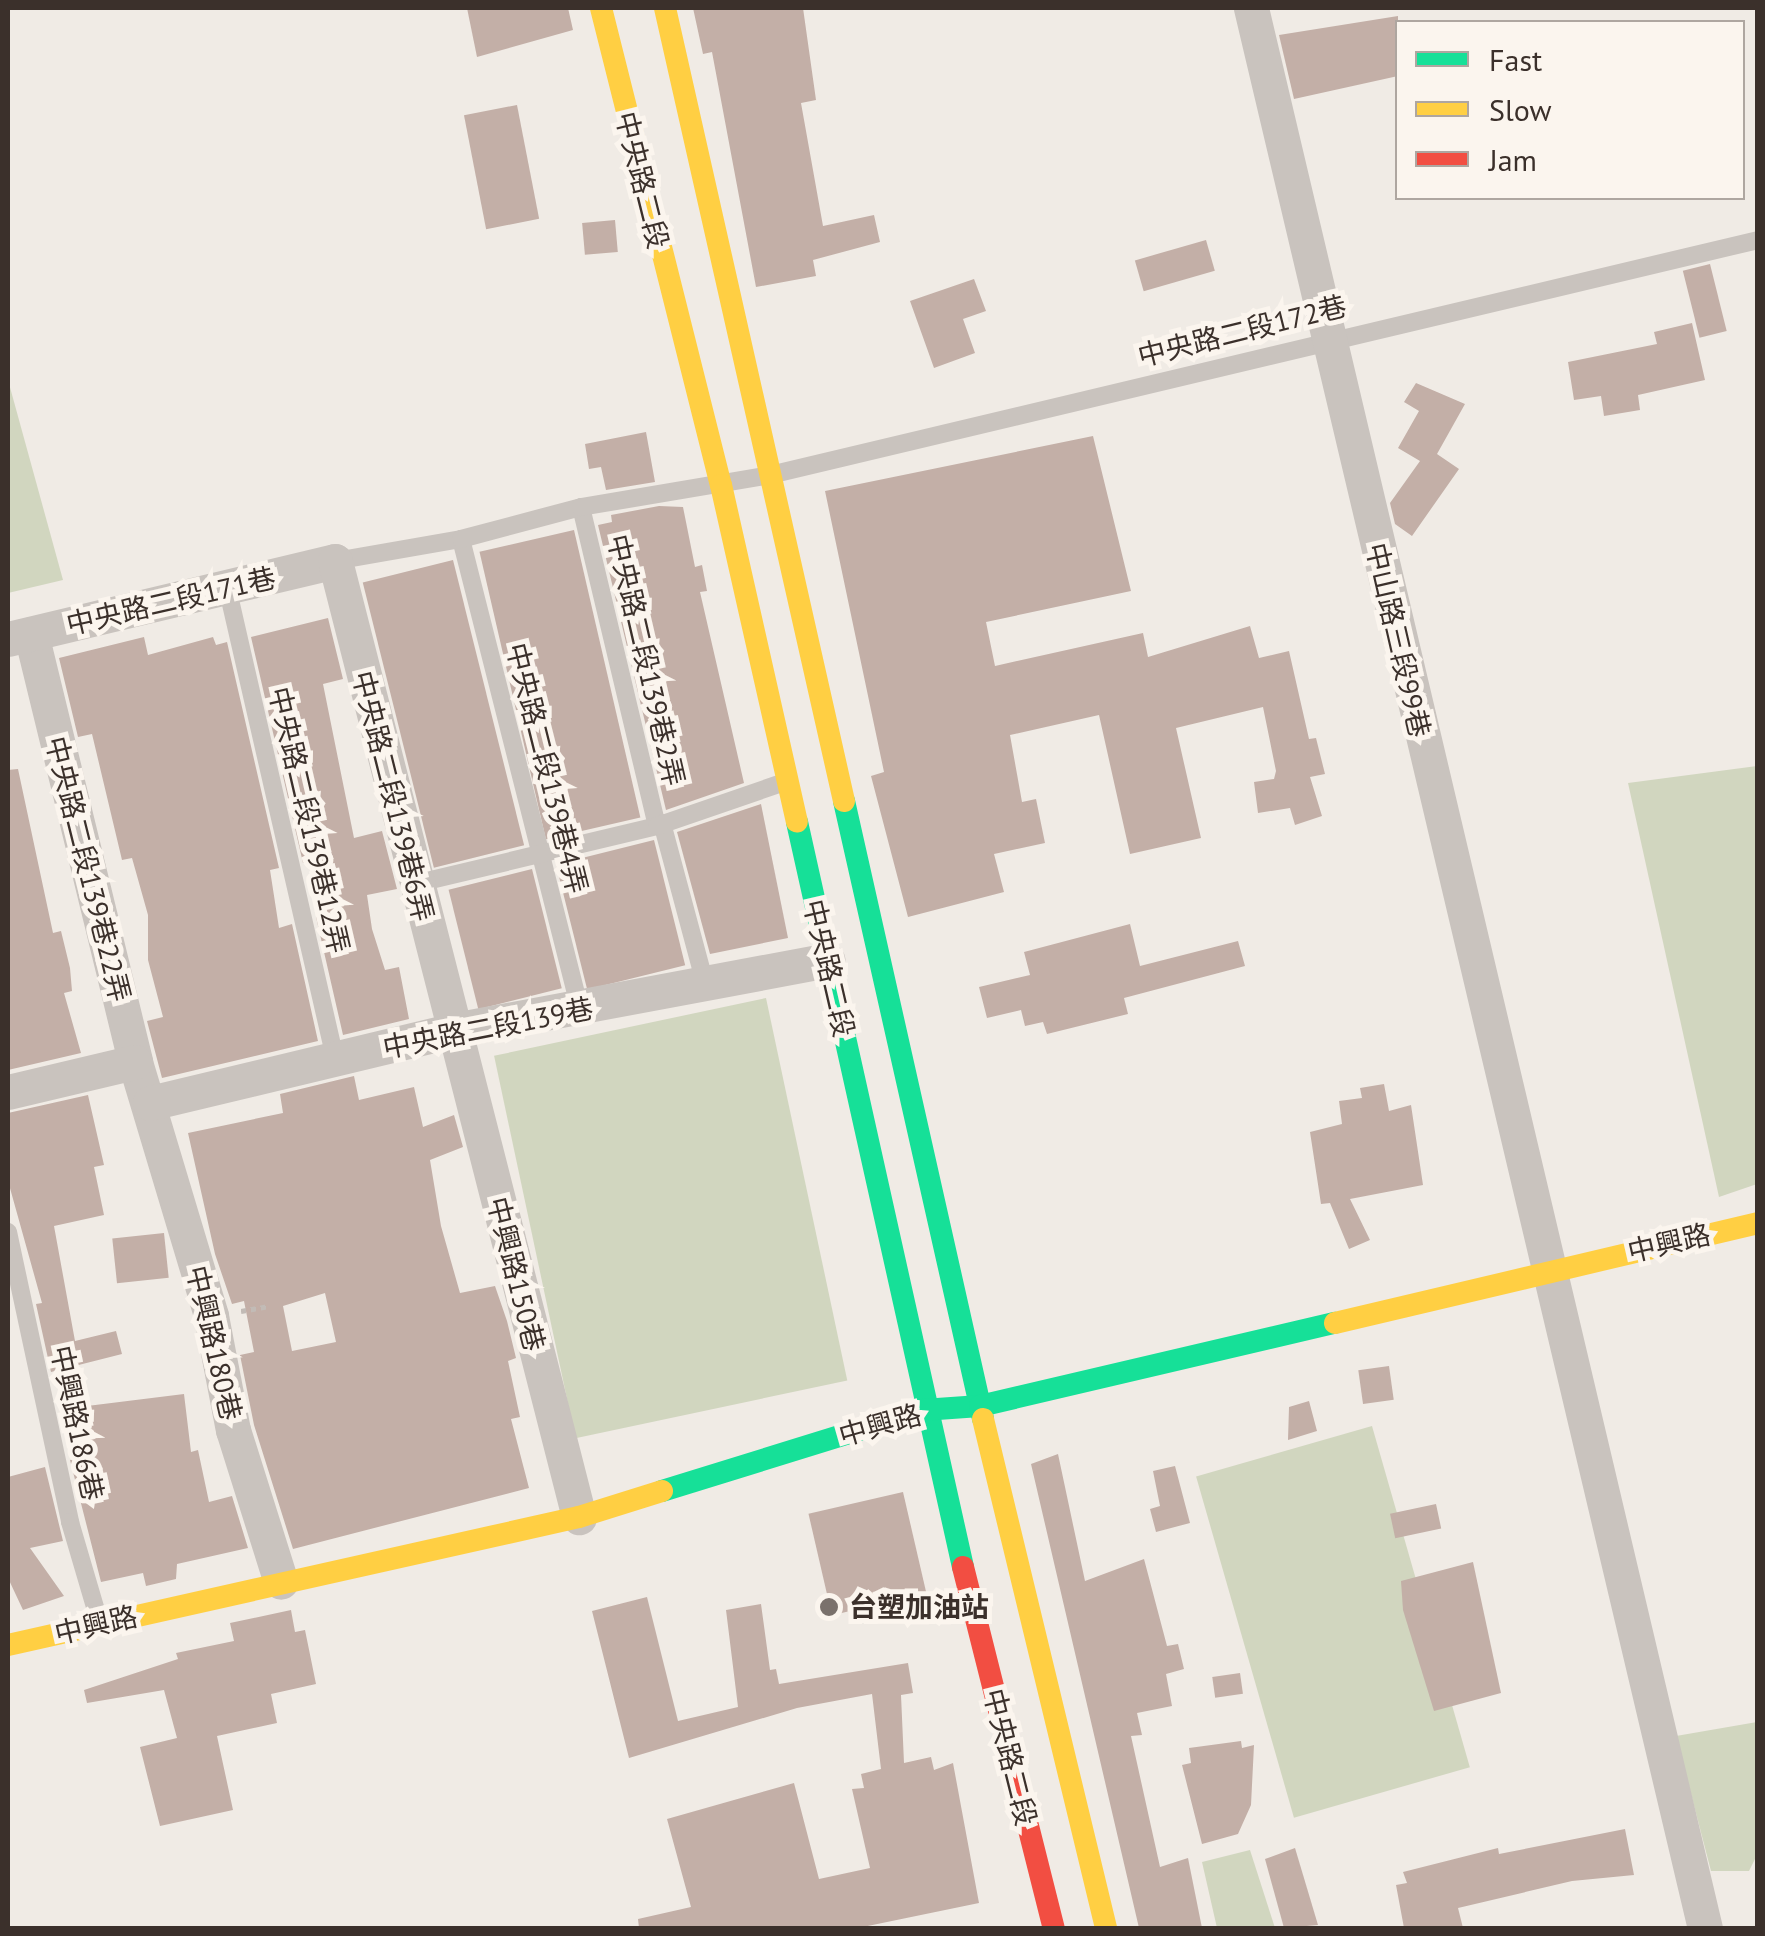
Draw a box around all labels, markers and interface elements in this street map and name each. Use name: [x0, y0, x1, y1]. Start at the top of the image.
legend: [1395, 20, 1745, 200]
text: Fast: [1489, 40, 1542, 79]
text: Slow: [1489, 90, 1552, 129]
street label: 中央路二段: [609, 108, 675, 252]
text: Jam: [1489, 140, 1537, 179]
street label: 中央路二段172巷: [1134, 289, 1350, 373]
street label: 中央路二段139巷2弄: [601, 531, 691, 789]
street label: 中山路三段99巷: [1359, 540, 1437, 740]
street label: 中央路二段171巷: [63, 561, 279, 641]
street label: 中央路二段139巷4弄: [500, 639, 594, 897]
street label: 中央路二段139巷6弄: [346, 667, 440, 925]
street label: 中央路二段139巷12弄: [262, 684, 356, 956]
street label: 中央路二段139巷22弄: [39, 733, 137, 1005]
street label: 中央路二段: [797, 896, 861, 1040]
street label: 中央路二段139巷: [380, 991, 596, 1065]
street label: 中興路150巷: [481, 1193, 551, 1355]
street label: 中興路: [1624, 1217, 1714, 1269]
street label: 中興路180巷: [180, 1262, 248, 1424]
street label: 中興路186巷: [44, 1342, 110, 1504]
street label: 中興路: [835, 1397, 925, 1453]
place label: 台塑加油站: [849, 1590, 989, 1624]
marker: 台塑加油站: [818, 1596, 840, 1618]
street label: 中興路: [51, 1599, 141, 1651]
street label: 中央路二段: [977, 1685, 1043, 1829]

